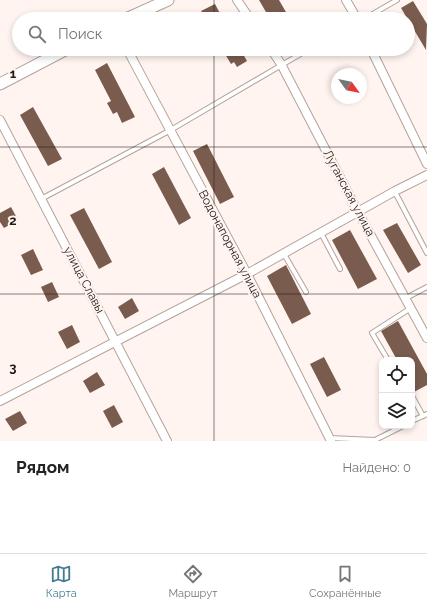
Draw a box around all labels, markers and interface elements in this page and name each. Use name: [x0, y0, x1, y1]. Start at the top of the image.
search box: [12, 12, 415, 56]
icon: search: [26, 23, 48, 45]
text: Поиск: [58, 25, 103, 43]
text: 1: [10, 66, 17, 81]
north arrow: [331, 68, 367, 104]
street label: Луганская улица: [320, 147, 378, 239]
street label: Водонапорная улица: [196, 187, 264, 301]
text: 2: [9, 213, 17, 228]
street label: улица Славы: [61, 244, 107, 316]
map controls: [379, 357, 415, 429]
button: locate: [379, 357, 415, 393]
text: 3: [9, 360, 17, 375]
button: layers: [379, 393, 415, 429]
text: Рядом: [16, 457, 69, 477]
text: Найдено: 0: [342, 460, 411, 475]
tab: Карта: [46, 563, 77, 600]
tab: Маршрут: [168, 563, 217, 600]
tab: Сохранённые: [309, 563, 381, 600]

